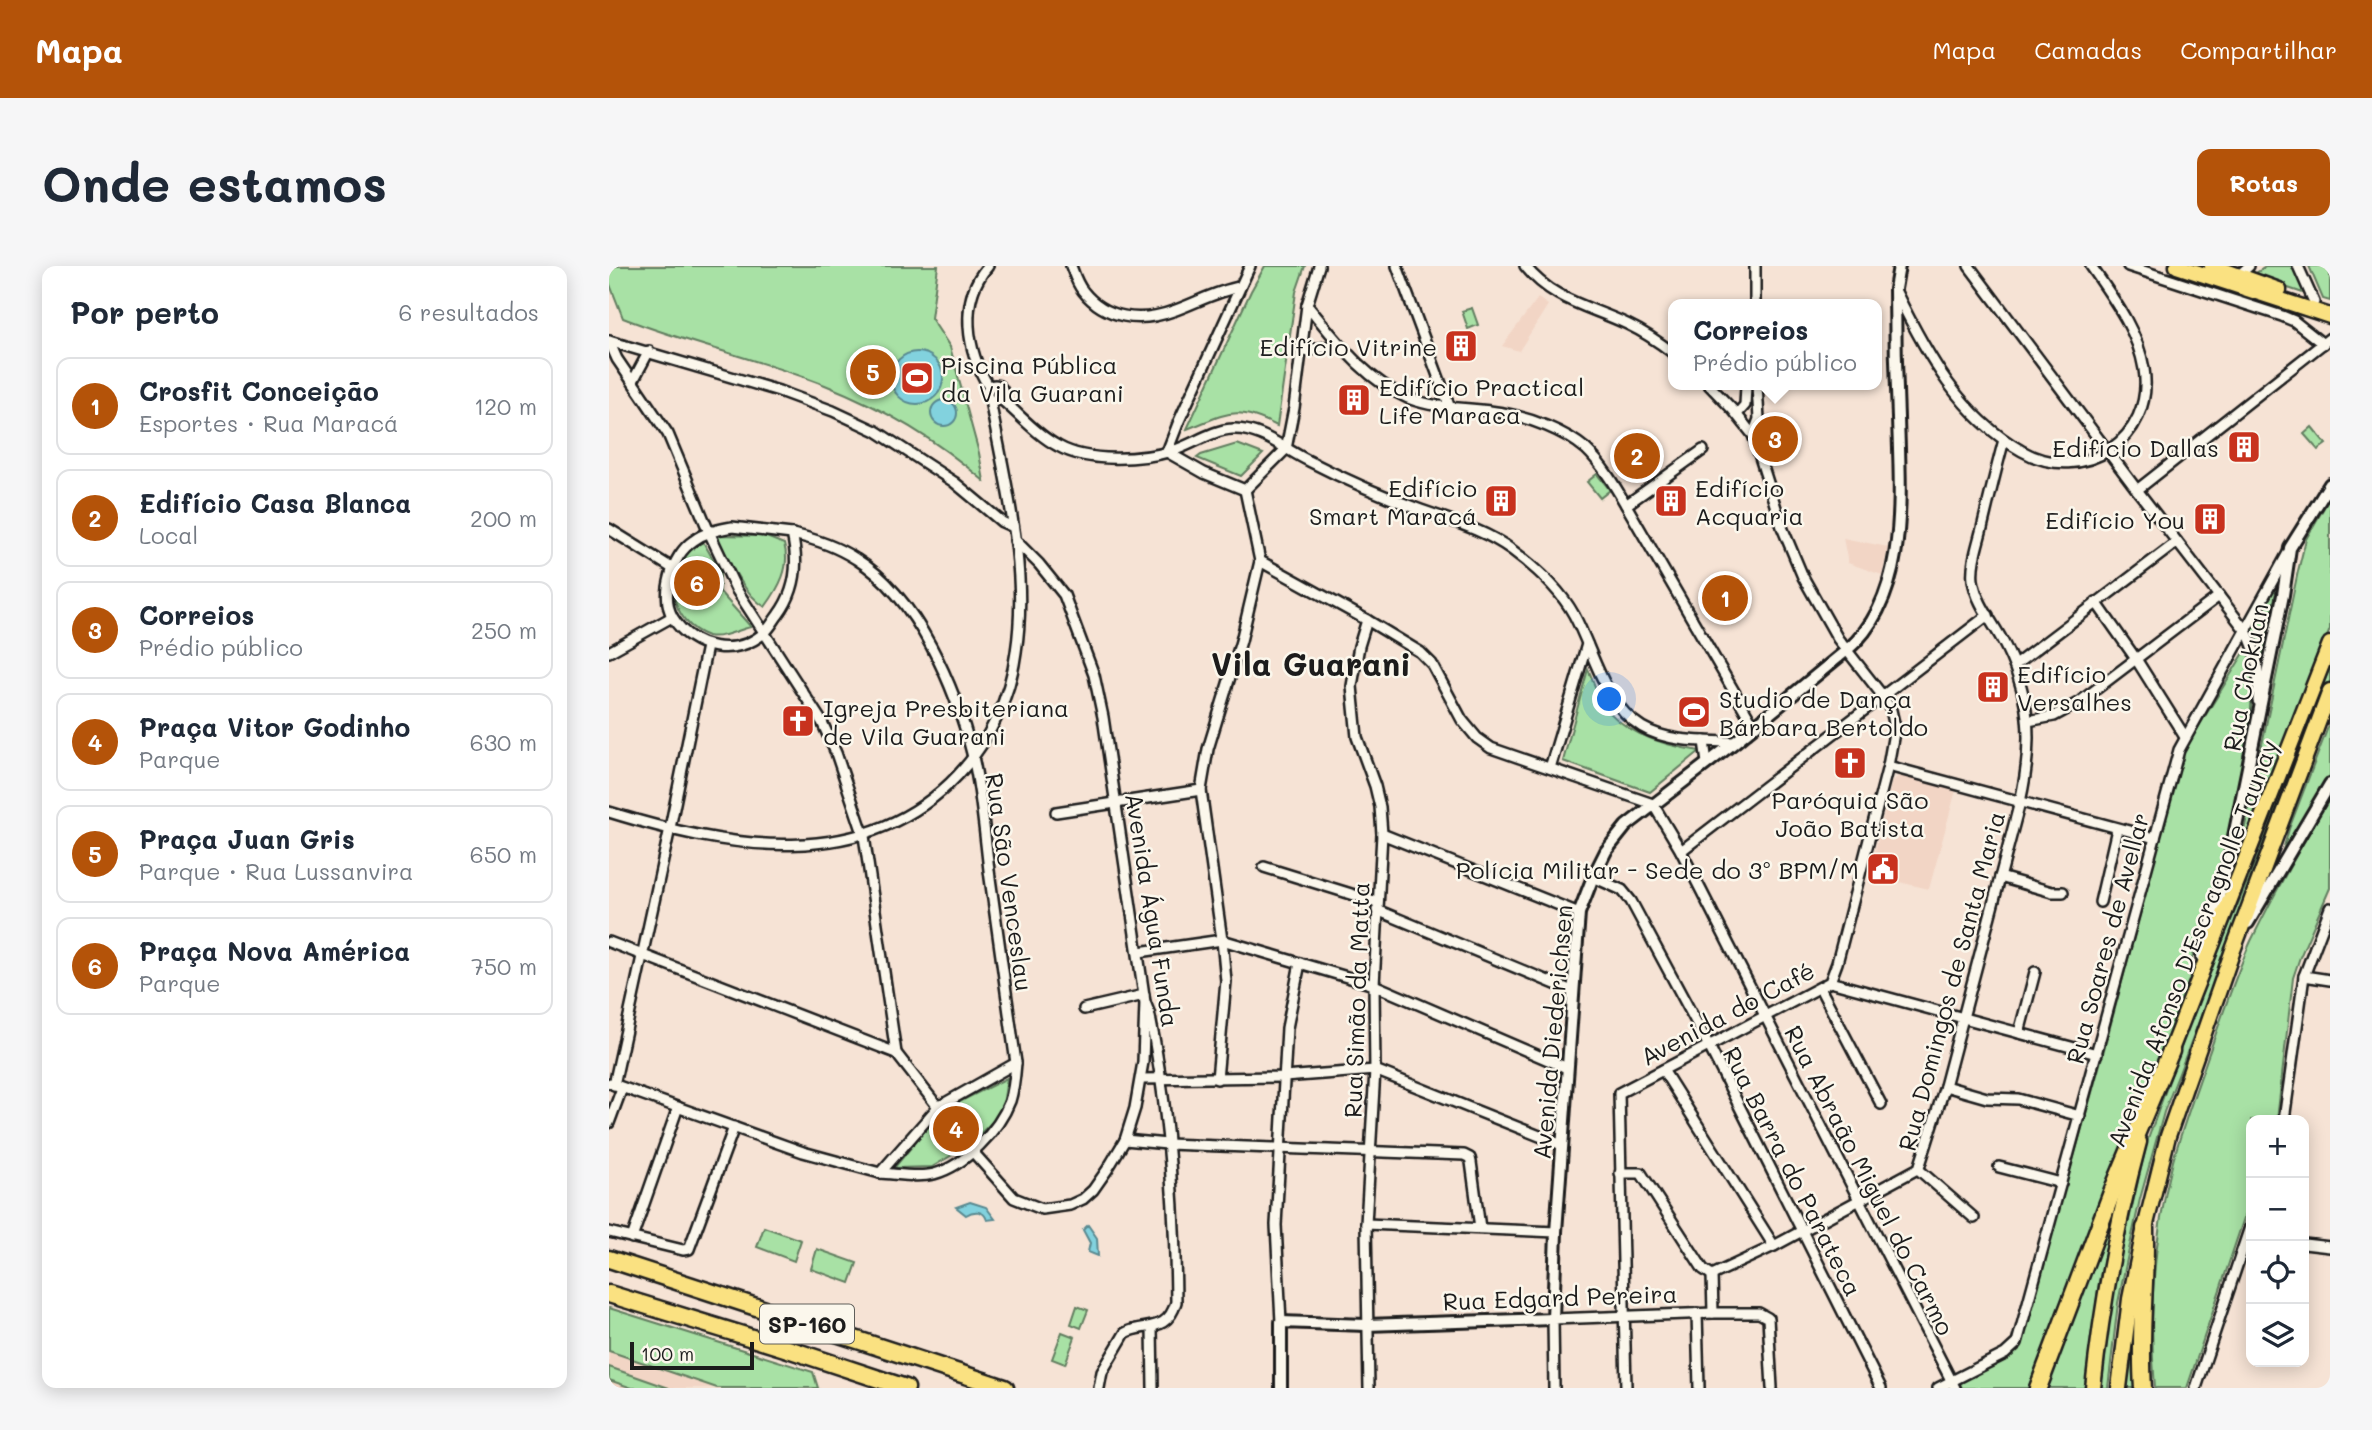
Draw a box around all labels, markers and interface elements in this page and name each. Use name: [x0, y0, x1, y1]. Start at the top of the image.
text: Mapa: [35, 28, 123, 71]
text: Mapa: [1932, 34, 1996, 65]
text: Camadas: [2034, 34, 2142, 65]
text: Compartilhar: [2180, 34, 2337, 65]
button: Rotas: [2197, 149, 2330, 216]
text: Onde estamos: [42, 151, 387, 214]
text: Por perto: [70, 292, 219, 332]
text: 6 resultados: [399, 297, 539, 327]
popup: [1668, 299, 1882, 390]
text: Correios: [1693, 313, 1808, 347]
building icon: Edifício Vitrine: [1442, 327, 1480, 365]
place label: Edifício Vitrine: [1260, 331, 1437, 362]
pin: 5: [850, 346, 896, 398]
text: Prédio público: [1693, 347, 1857, 377]
place label: Piscina Pública da Vila Guarani: [941, 349, 1124, 408]
sports icon: Piscina Pública da Vila Guarani: [898, 359, 936, 397]
place label: Edifício Practical Life Maraca: [1379, 371, 1584, 430]
text: Crosfit Conceição: [139, 374, 379, 408]
building icon: Edifício Practical Life Maraca: [1335, 381, 1373, 419]
text: 1: [90, 391, 100, 421]
text: 120 m: [474, 391, 537, 421]
text: Esportes · Rua Maracá: [139, 408, 398, 438]
pin: 3: [1752, 413, 1798, 465]
building icon: Edifício Dallas: [2225, 428, 2263, 466]
pin: 2: [1614, 430, 1660, 482]
place label: Edifício Dallas: [2052, 432, 2219, 463]
place label: Edifício Smart Maracá: [1309, 472, 1477, 531]
place label: Edifício Acquaria: [1695, 472, 1804, 531]
building icon: Edifício Smart Maracá: [1482, 482, 1520, 520]
building icon: Edifício Acquaria: [1652, 482, 1690, 520]
text: Edifício Casa Blanca: [139, 486, 411, 520]
building icon: Edifício You: [2191, 500, 2229, 538]
text: 2: [89, 503, 101, 533]
text: 200 m: [470, 503, 537, 533]
place label: Edifício You: [2045, 504, 2185, 535]
text: Local: [139, 520, 198, 550]
pin: 6: [674, 557, 720, 609]
pin: 1: [1702, 572, 1748, 624]
text: Correios: [139, 598, 254, 632]
street label: Rua Chokuan: [2215, 600, 2275, 754]
text: 3: [88, 615, 102, 645]
text: 250 m: [471, 615, 537, 645]
text: Prédio público: [139, 632, 303, 662]
district label: Vila Guarani: [1211, 642, 1411, 684]
place label: Edifício Versalhes: [2017, 658, 2132, 717]
building icon: Edifício Versalhes: [1974, 668, 2012, 706]
your location: [1592, 682, 1626, 716]
place label: Studio de Dança Bárbara Bertoldo: [1719, 683, 1928, 742]
place label: Igreja Presbiteriana de Vila Guarani: [823, 692, 1069, 751]
sports icon: Studio de Dança Bárbara Bertoldo: [1675, 693, 1713, 731]
church icon: Igreja Presbiteriana de Vila Guarani: [779, 702, 817, 740]
text: Praça Vitor Godinho: [139, 710, 410, 744]
text: 4: [88, 727, 102, 757]
text: 630 m: [470, 727, 537, 757]
street label: Avenida Afonso D'Escragnolle Taunay: [2100, 735, 2284, 1151]
text: Parque: [139, 744, 221, 774]
church icon: Paróquia São João Batista: [1831, 744, 1869, 782]
street label: Rua São Venceslau: [979, 771, 1041, 993]
place label: Paróquia São João Batista: [1771, 784, 1929, 843]
street label: Avenida Água Funda: [1119, 791, 1187, 1029]
street label: Rua Domingos de Santa Maria: [1891, 808, 2011, 1154]
street label: Rua Soares de Avellar: [2059, 809, 2155, 1067]
text: Praça Juan Gris: [139, 822, 355, 856]
text: 5: [88, 839, 102, 869]
text: 650 m: [470, 839, 537, 869]
public building icon: Polícia Militar - Sede do 3º BPM/M: [1864, 850, 1902, 888]
place label: Polícia Militar - Sede do 3º BPM/M: [1456, 854, 1859, 885]
text: Parque · Rua Lussanvira: [139, 856, 413, 886]
street label: Rua Simão da Matta: [1336, 882, 1376, 1118]
street label: Avenida Diederichsen: [1525, 903, 1579, 1161]
text: Praça Nova América: [139, 934, 410, 968]
text: 6: [88, 951, 102, 981]
text: 750 m: [471, 951, 537, 981]
street label: Avenida do Café: [1635, 954, 1819, 1072]
text: Parque: [139, 968, 221, 998]
street label: Rua Abraão Miguel do Carmo: [1778, 1020, 1962, 1340]
street label: Rua Barra do Parateca: [1717, 1041, 1869, 1301]
pin: 4: [933, 1103, 979, 1155]
map controls: [2246, 1115, 2309, 1367]
button: +: [2246, 1115, 2309, 1178]
button: −: [2246, 1178, 2309, 1241]
button: locate: [2246, 1241, 2309, 1304]
street label: Rua Edgard Pereira: [1442, 1277, 1678, 1317]
road number: SP-160: [760, 1304, 854, 1344]
button: layers: [2246, 1304, 2309, 1367]
scale bar: [630, 1339, 754, 1371]
text: 100 m: [641, 1341, 694, 1366]

